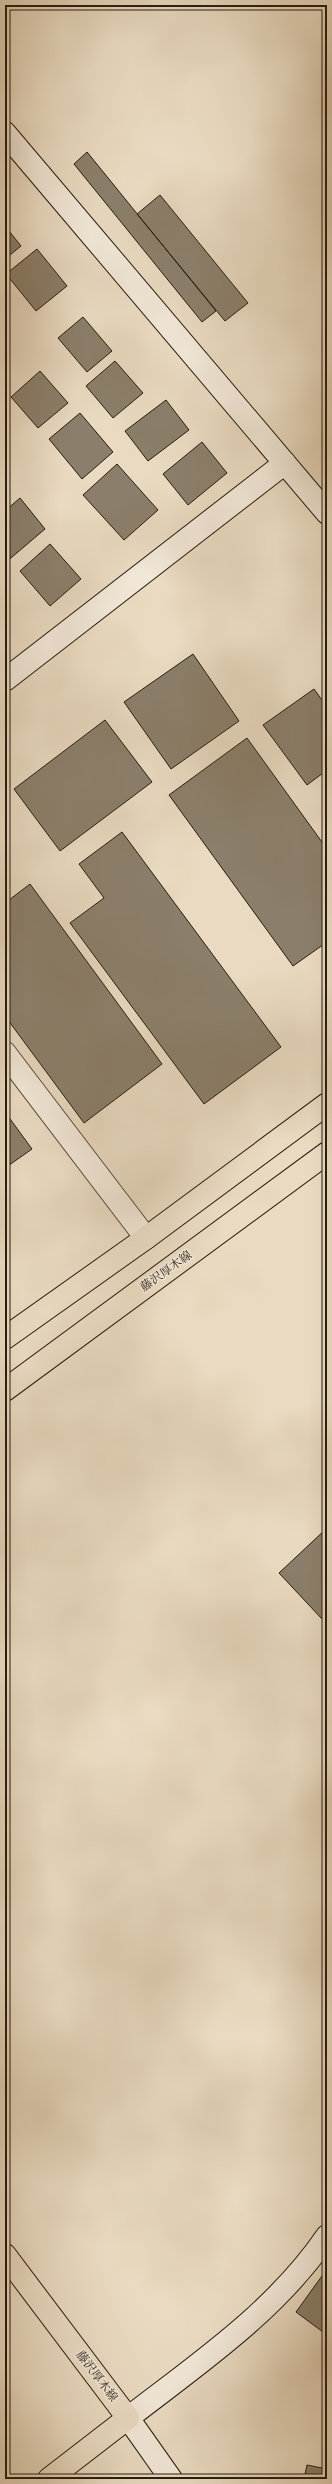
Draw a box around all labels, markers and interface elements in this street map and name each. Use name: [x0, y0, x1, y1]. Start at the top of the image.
street label: 藤沢厚木線: [138, 1248, 195, 1295]
street label: 藤沢厚木線: [73, 2348, 121, 2405]

